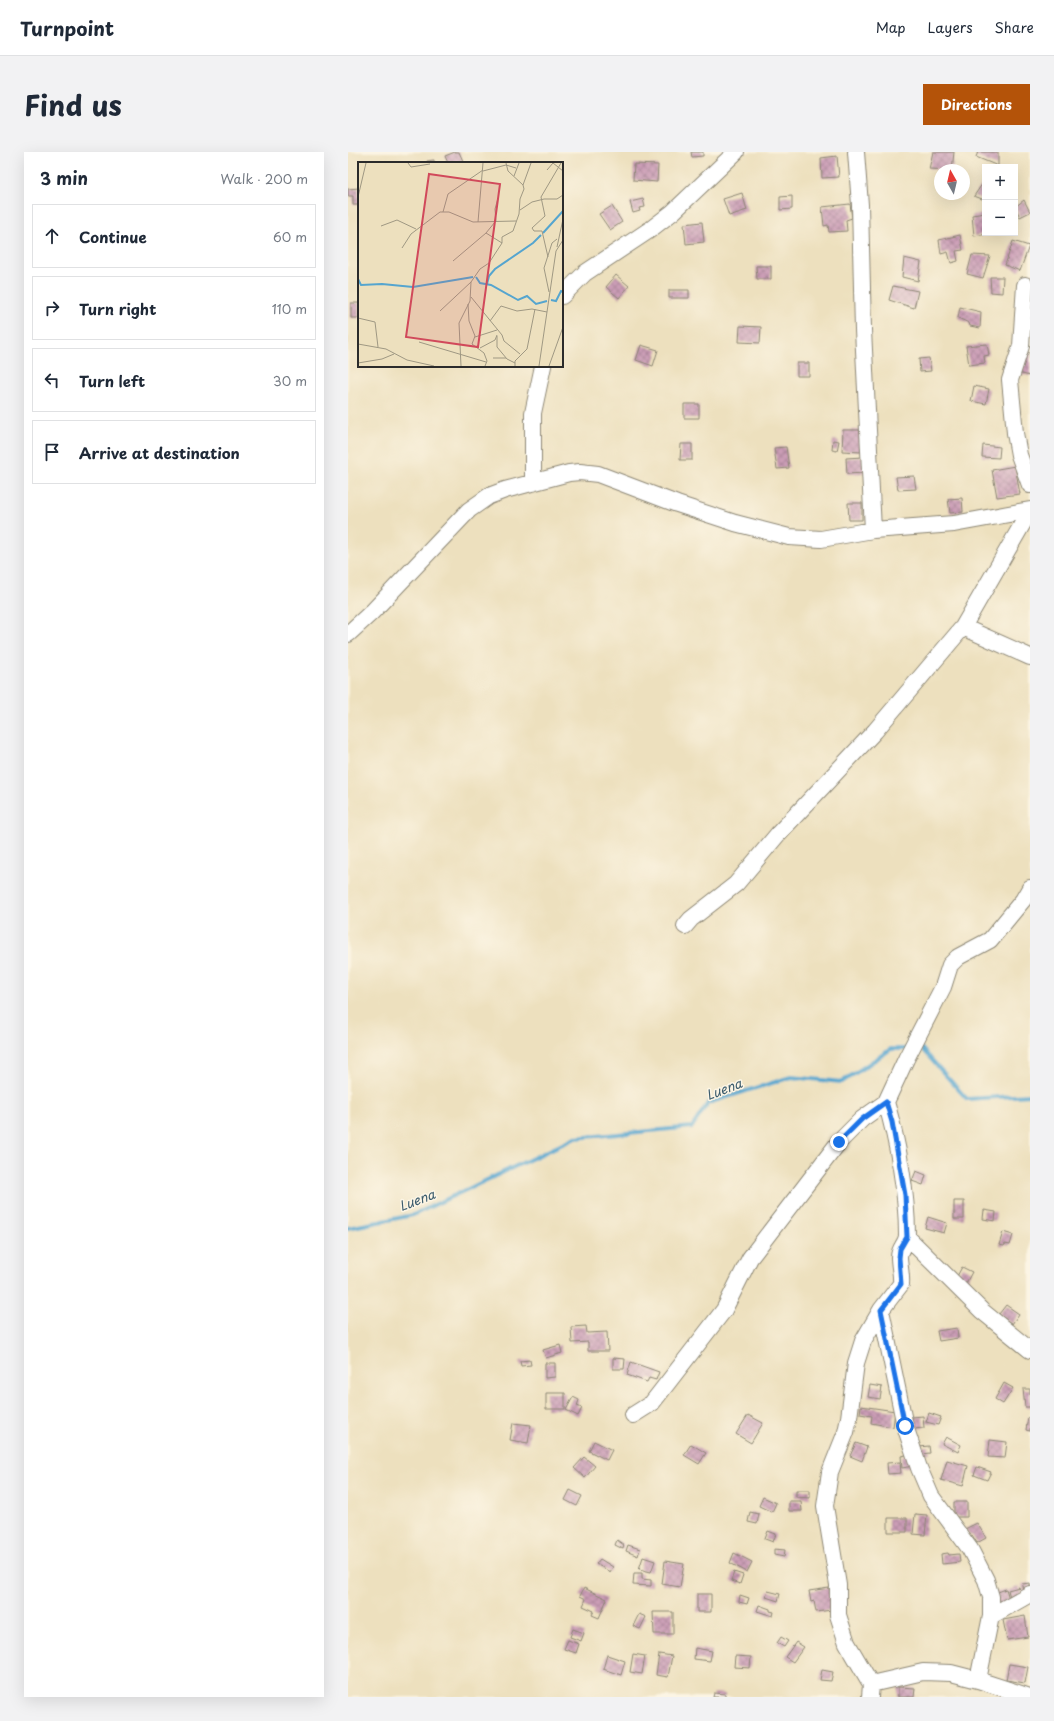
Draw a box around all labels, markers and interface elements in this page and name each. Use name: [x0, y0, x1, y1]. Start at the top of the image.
text: Turnpoint: [20, 14, 114, 42]
text: Map: [876, 17, 906, 38]
text: Layers: [928, 17, 973, 38]
text: Share: [995, 17, 1034, 38]
text: Find us: [24, 83, 122, 126]
button: Directions: [923, 84, 1030, 125]
inset map: [358, 162, 563, 367]
north arrow: [934, 164, 970, 200]
map controls: [982, 164, 1018, 236]
button: +: [982, 164, 1018, 200]
text: 3 min: [40, 165, 88, 191]
text: Walk · 200 m: [220, 169, 308, 188]
button: −: [982, 200, 1018, 236]
icon: ahead: [41, 225, 63, 247]
text: Continue: [79, 225, 147, 248]
text: 60 m: [273, 227, 307, 246]
icon: right: [41, 297, 63, 319]
text: Turn right: [79, 297, 156, 320]
text: 110 m: [272, 299, 307, 318]
icon: left: [41, 369, 63, 391]
text: Turn left: [79, 369, 145, 392]
text: 30 m: [273, 371, 307, 390]
icon: arrive: [41, 441, 63, 463]
text: Arrive at destination: [79, 441, 240, 464]
water label: Luena: [703, 1073, 745, 1104]
route end: [830, 1133, 848, 1151]
water label: Luena: [396, 1184, 438, 1215]
route start: [896, 1417, 914, 1435]

